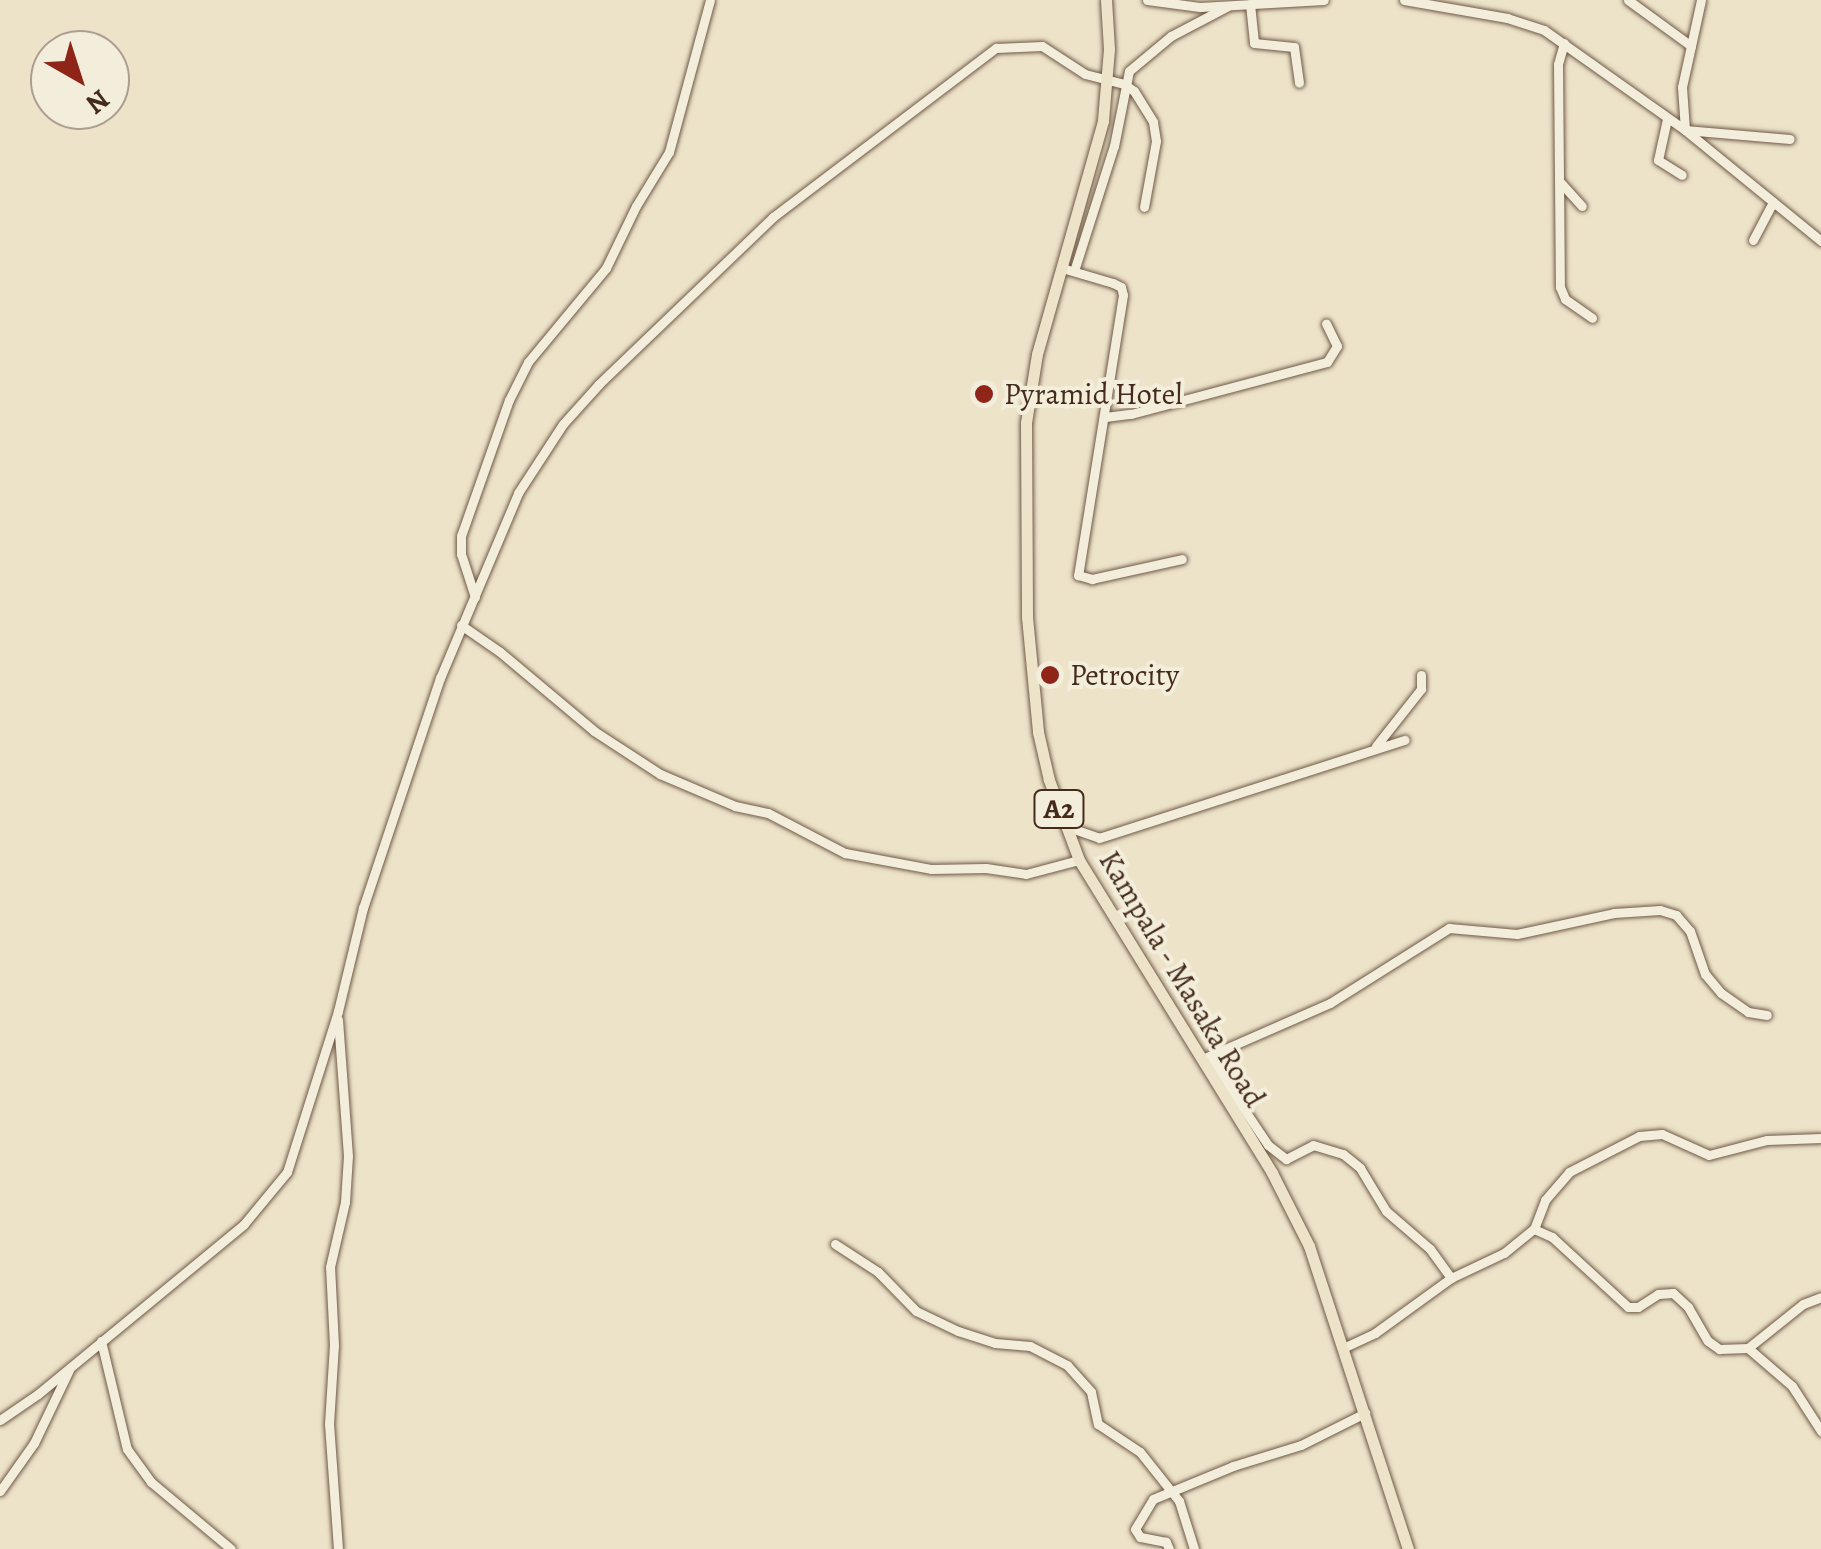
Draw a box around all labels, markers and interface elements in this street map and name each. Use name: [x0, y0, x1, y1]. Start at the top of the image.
north arrow: [30, 30, 130, 130]
text: N: [78, 81, 118, 123]
place label: Pyramid Hotel: [1004, 376, 1182, 412]
marker: Pyramid Hotel: [973, 383, 995, 405]
place label: Petrocity: [1070, 657, 1179, 693]
marker: Petrocity: [1039, 664, 1061, 686]
road number: A2: [1032, 786, 1086, 832]
street label: Kampala - Masaka Road: [1091, 844, 1273, 1114]

